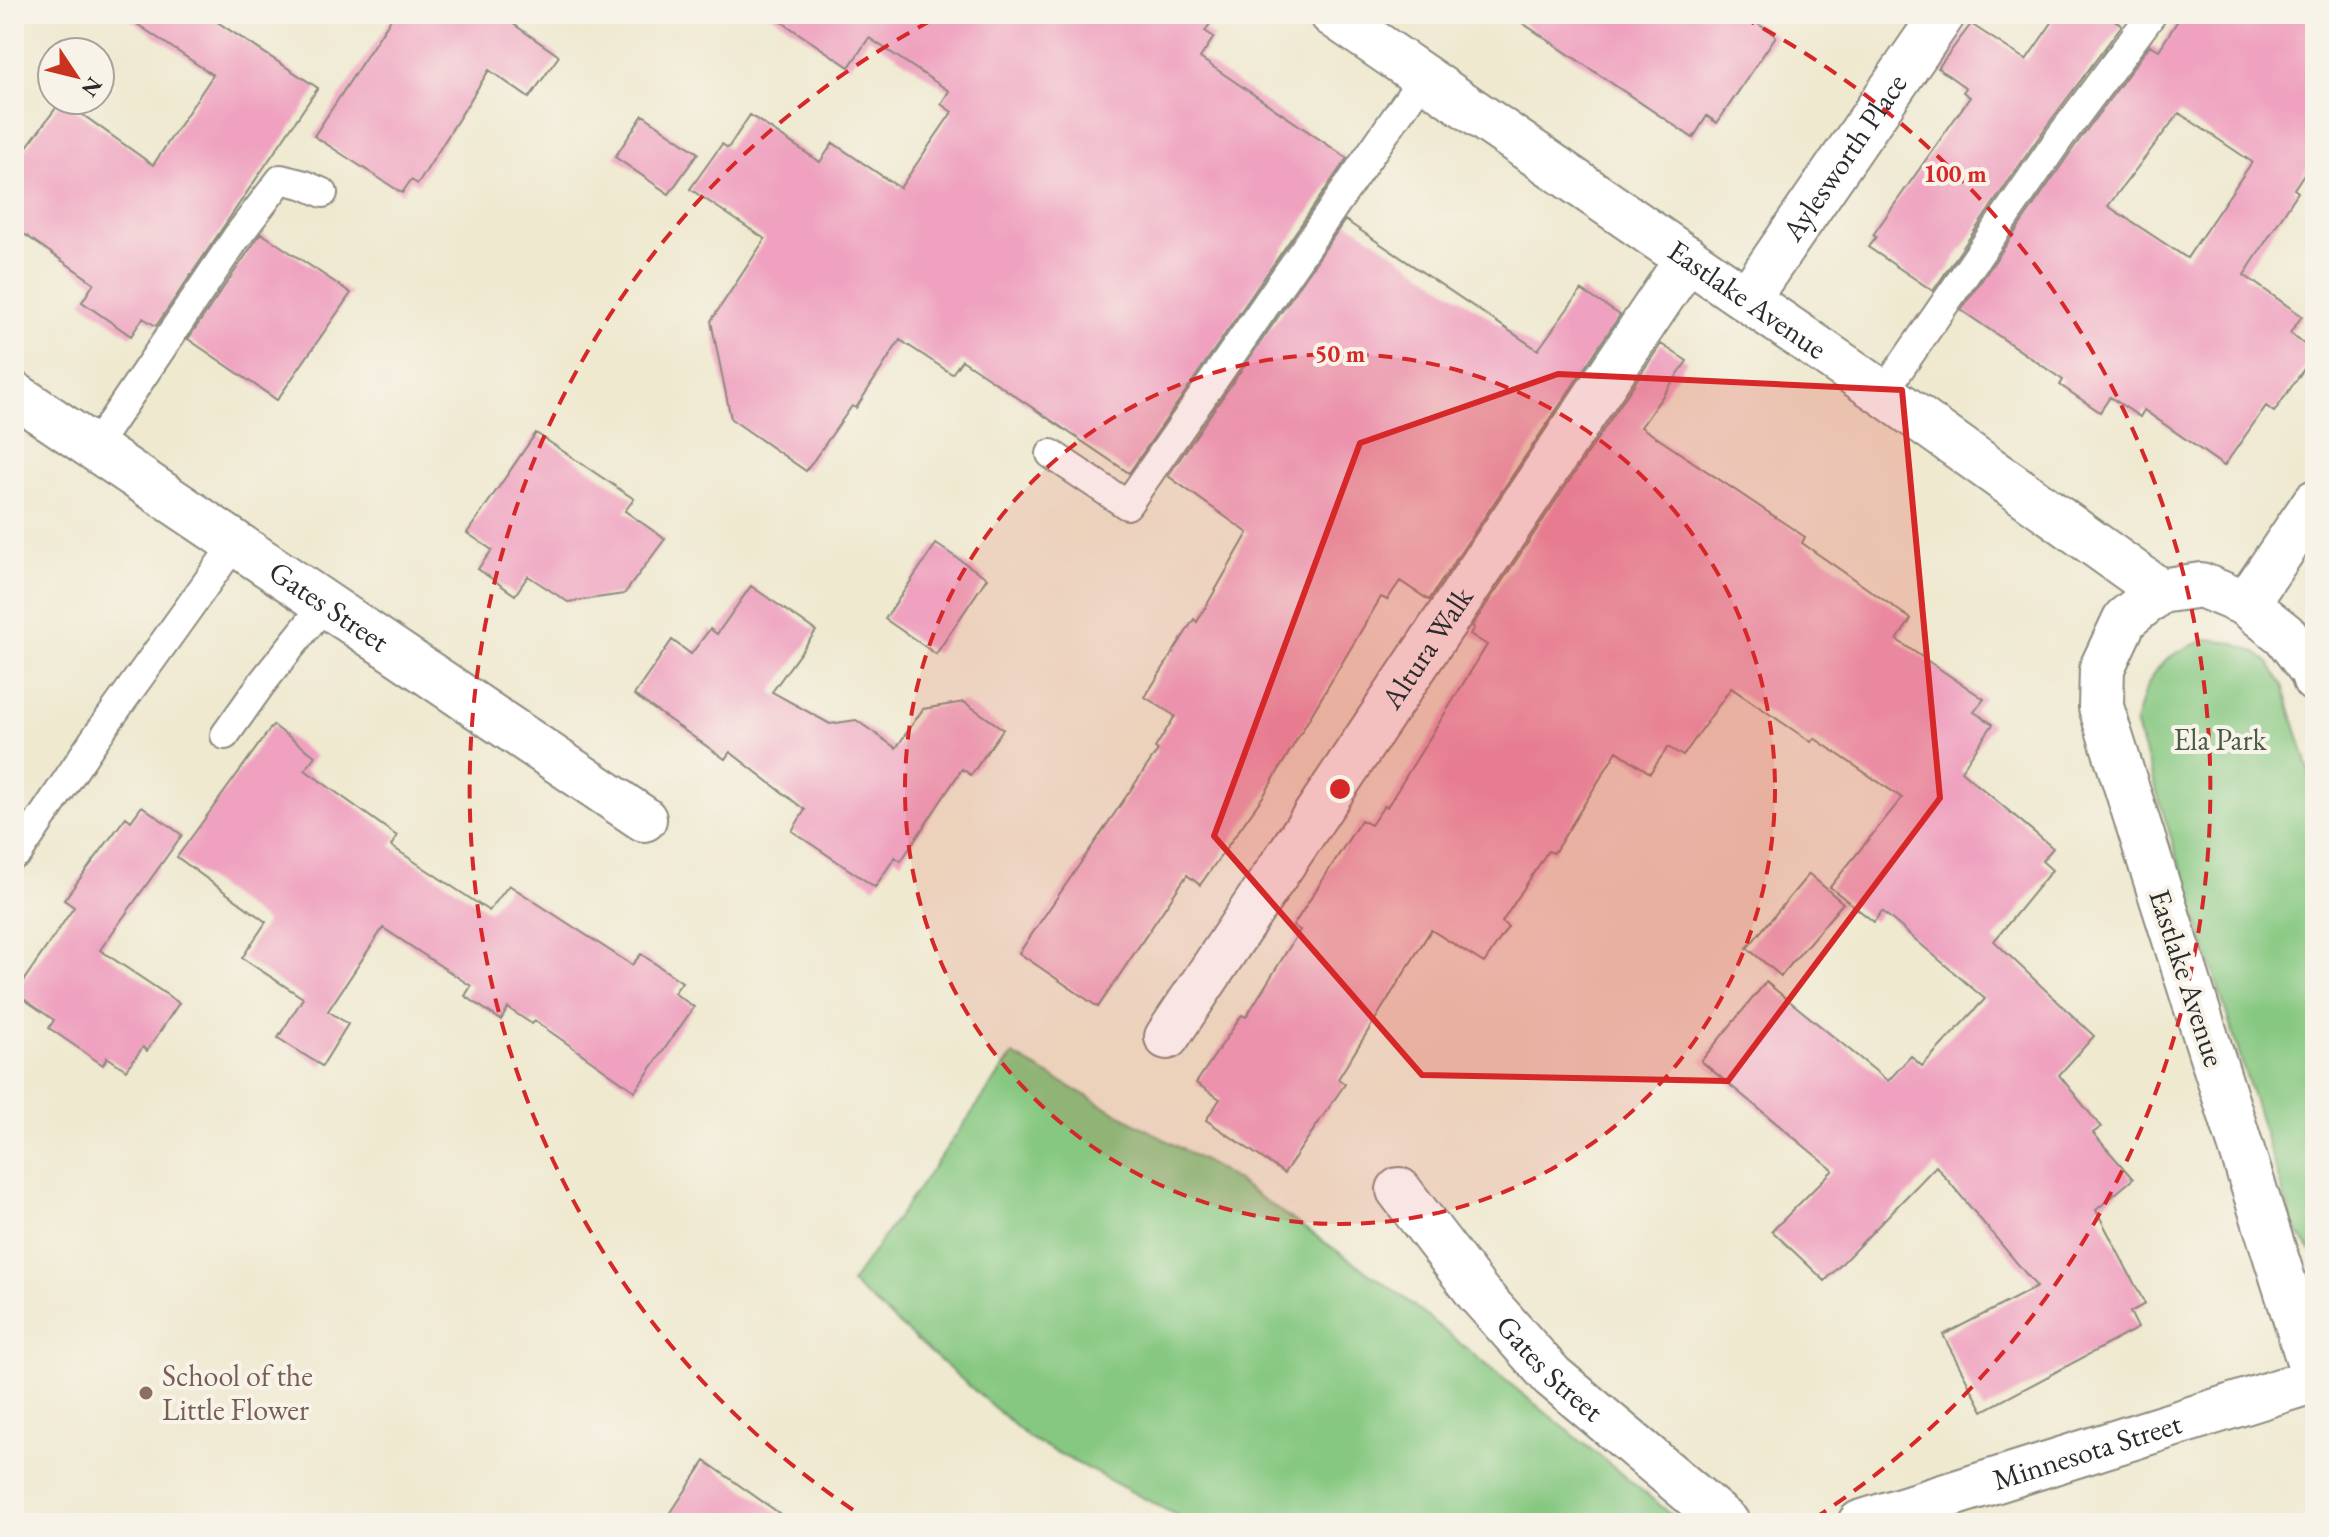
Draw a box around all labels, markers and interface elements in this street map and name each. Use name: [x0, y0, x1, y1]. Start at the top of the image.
north arrow: [36, 36, 116, 116]
street label: Aylesworth Place: [1772, 66, 1915, 249]
text: N: [75, 72, 109, 103]
text: 100 m: [1923, 158, 1987, 189]
street label: Eastlake Avenue: [1661, 231, 1835, 368]
text: 50 m: [1315, 338, 1365, 369]
street label: Gates Street: [262, 552, 397, 661]
street label: Altura Walk: [1371, 578, 1482, 717]
park label: Ela Park: [2173, 720, 2268, 759]
centre of rings: [1326, 775, 1354, 803]
street label: Eastlake Avenue: [2140, 884, 2234, 1072]
street label: Gates Street: [1488, 1306, 1612, 1430]
place label: School of the Little Flower: [162, 1356, 313, 1429]
marker: School of the Little Flower: [137, 1384, 155, 1402]
street label: Minnesota Street: [1988, 1403, 2187, 1499]

